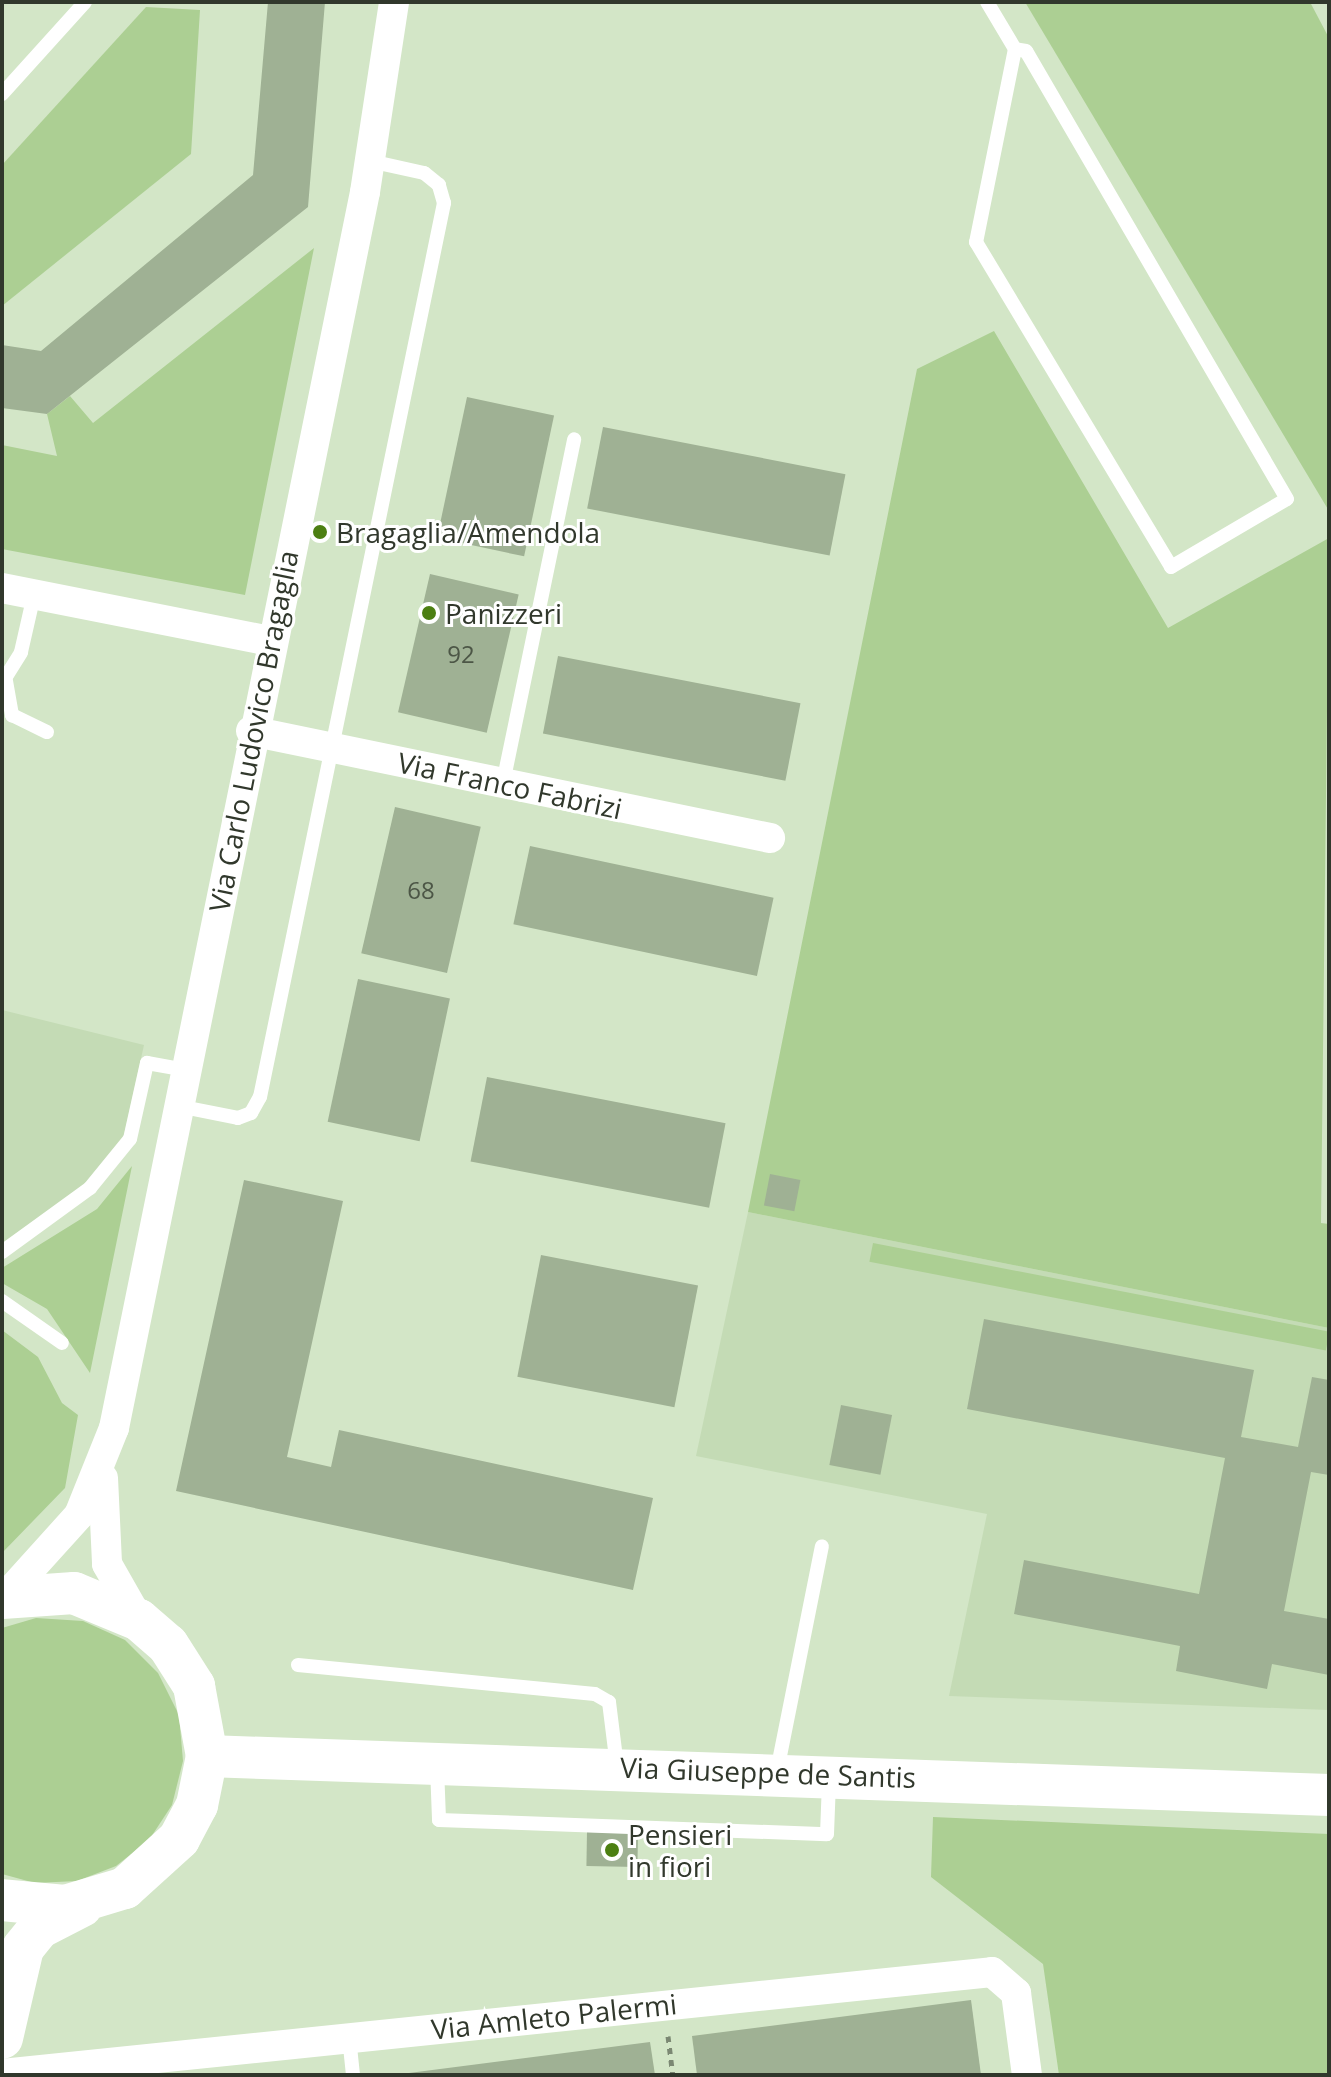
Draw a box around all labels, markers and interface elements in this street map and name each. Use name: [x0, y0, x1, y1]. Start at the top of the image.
place label: Bragaglia/Amendola: [336, 515, 600, 549]
marker: Bragaglia/Amendola: [311, 523, 329, 541]
street label: Via Carlo Ludovico Bragaglia: [201, 547, 305, 915]
place label: Panizzeri: [445, 596, 562, 630]
marker: Panizzeri: [420, 604, 438, 622]
house number: 92: [447, 640, 475, 668]
street label: Via Franco Fabrizi: [395, 745, 625, 825]
house number: 68: [407, 876, 435, 904]
street label: Via Giuseppe de Santis: [619, 1750, 917, 1794]
place label: Pensieri in fiori: [628, 1817, 732, 1883]
marker: Pensieri in fiori: [603, 1841, 621, 1859]
street label: Via Amleto Palermi: [430, 1986, 678, 2046]

